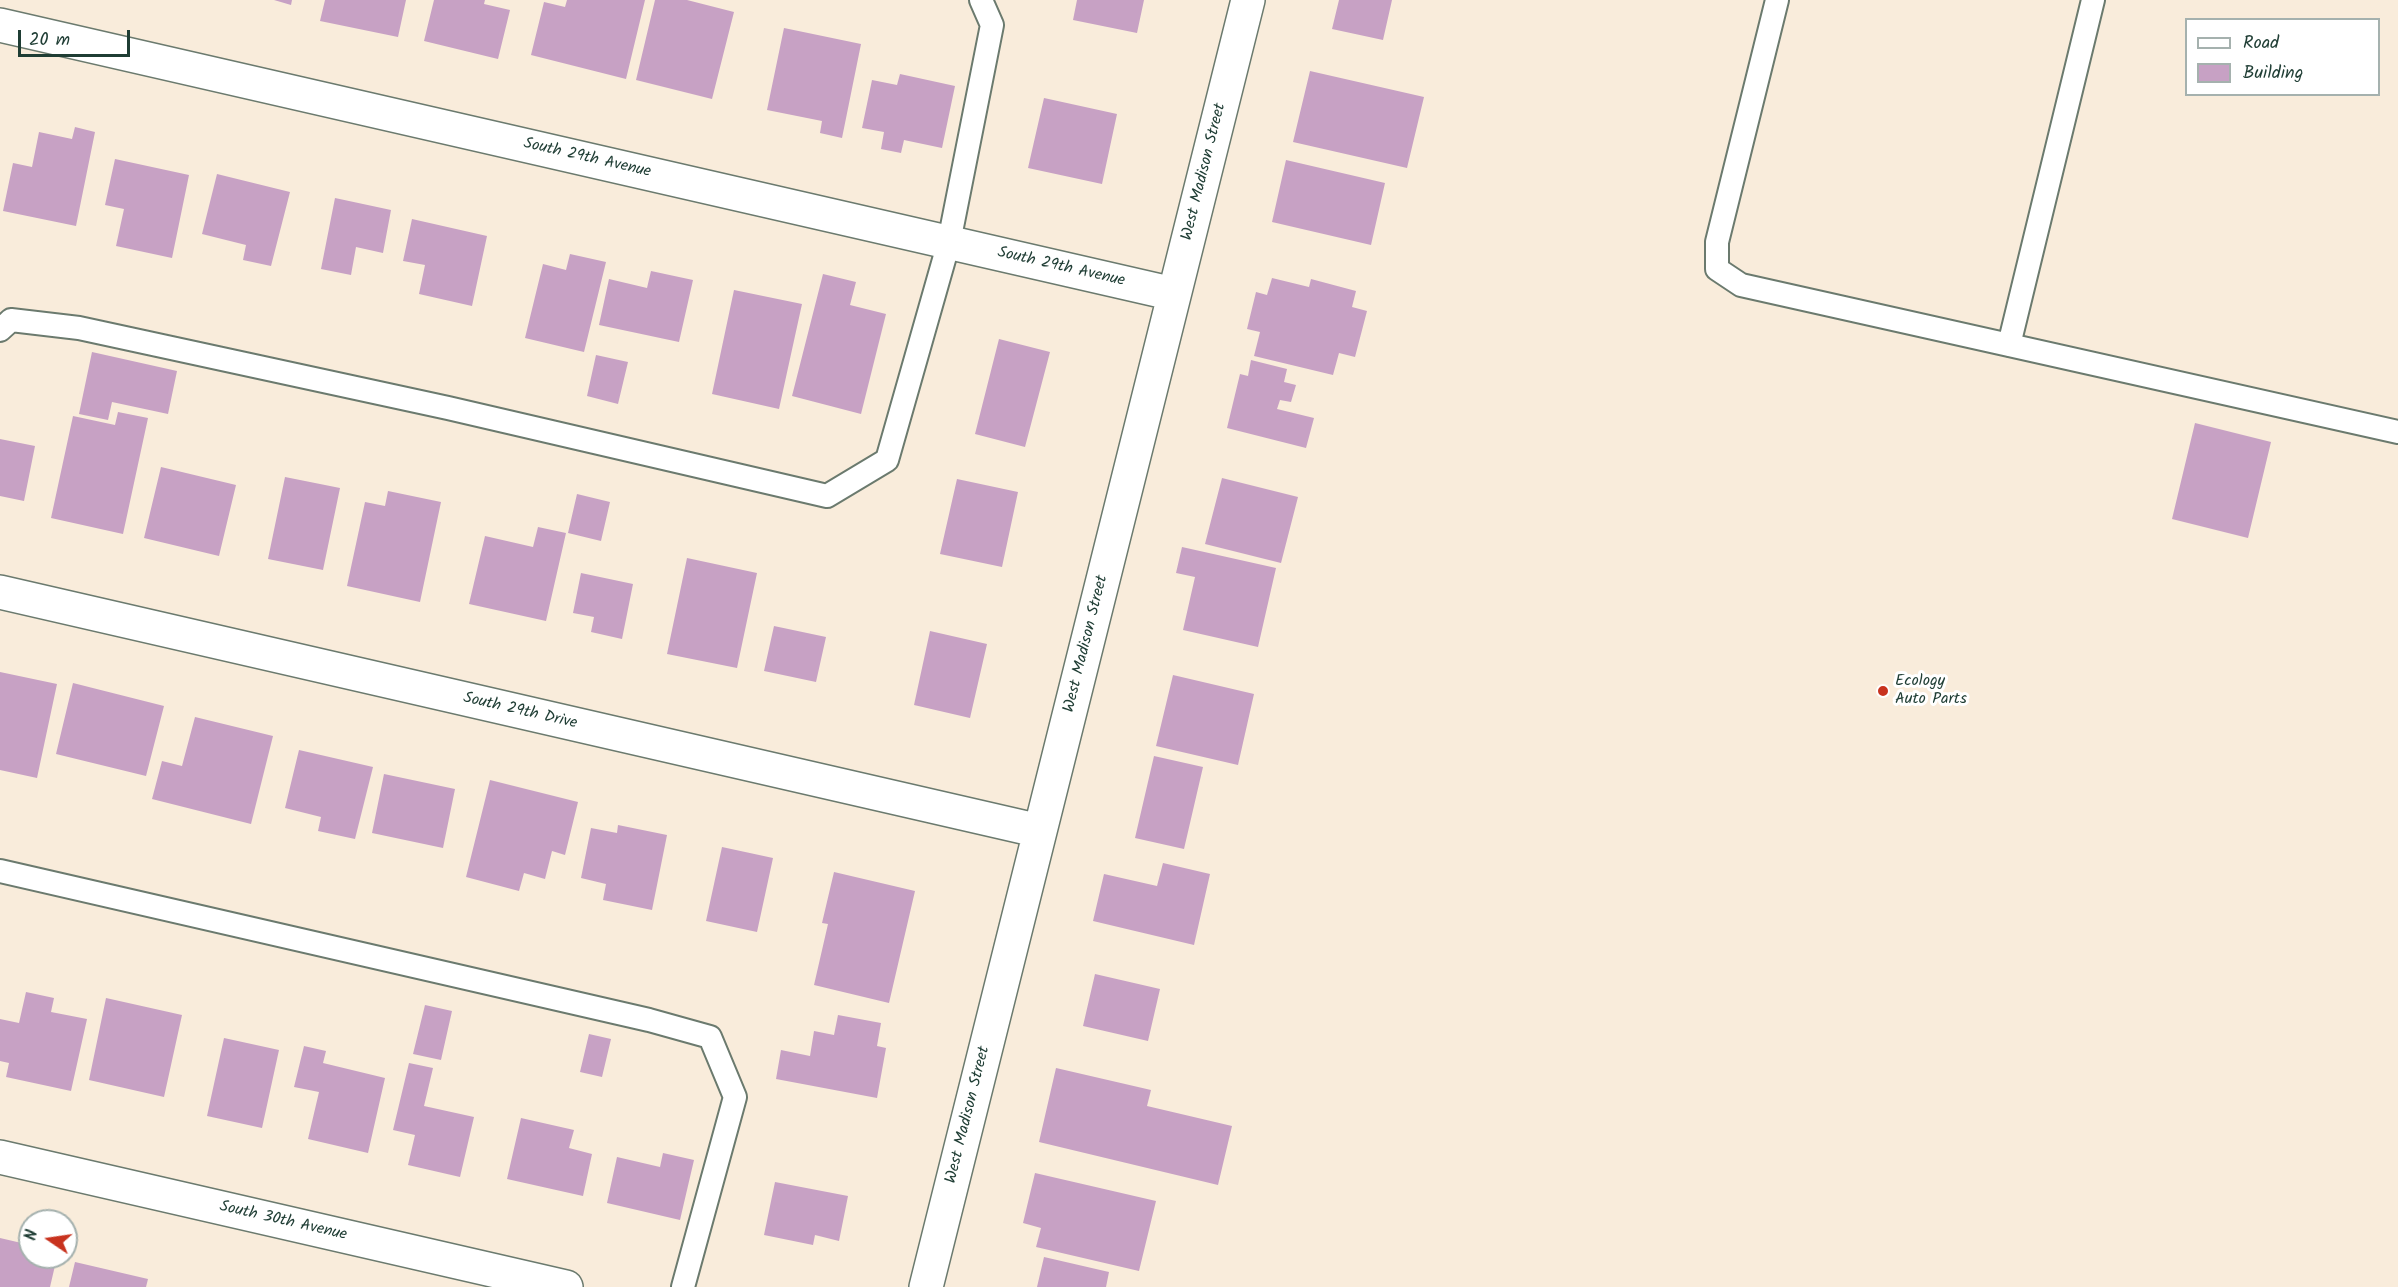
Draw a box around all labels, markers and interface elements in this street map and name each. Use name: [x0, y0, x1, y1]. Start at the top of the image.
scale bar: [21, 18, 134, 56]
legend: [2185, 18, 2380, 96]
text: 20 m: [29, 26, 70, 55]
text: Road: [2243, 29, 2279, 58]
text: Building: [2243, 59, 2303, 88]
street label: West Madison Street: [1179, 101, 1231, 243]
street label: South 29th Avenue: [521, 135, 653, 183]
street label: South 29th Avenue: [995, 244, 1127, 292]
street label: West Madison Street: [1061, 573, 1113, 715]
place label: Ecology Auto Parts: [1895, 672, 1967, 710]
marker: Ecology Auto Parts: [1876, 684, 1890, 698]
street label: South 29th Drive: [461, 690, 579, 734]
street label: West Madison Street: [943, 1044, 995, 1186]
street label: South 30th Avenue: [217, 1198, 349, 1246]
north arrow: [18, 1209, 78, 1269]
text: N: [19, 1228, 45, 1243]

